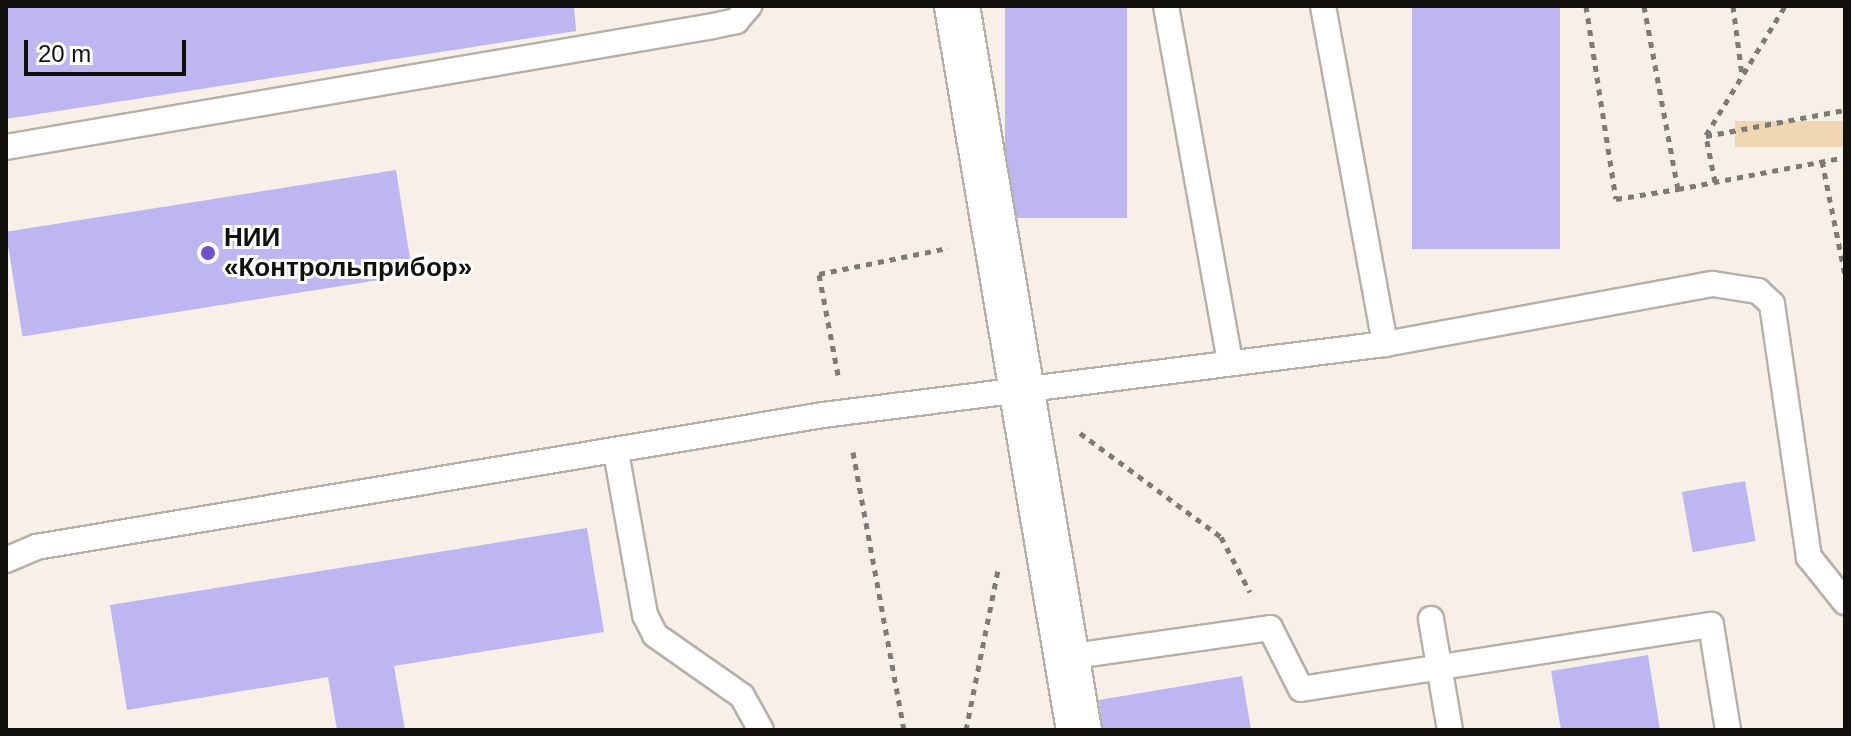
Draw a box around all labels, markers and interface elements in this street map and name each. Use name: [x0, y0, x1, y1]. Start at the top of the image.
scale bar: [28, 24, 190, 74]
text: 20 m: [38, 40, 91, 67]
place label: НИИ «Контрольприбор»: [224, 222, 472, 284]
marker: НИИ «Контрольприбор»: [199, 244, 217, 262]

